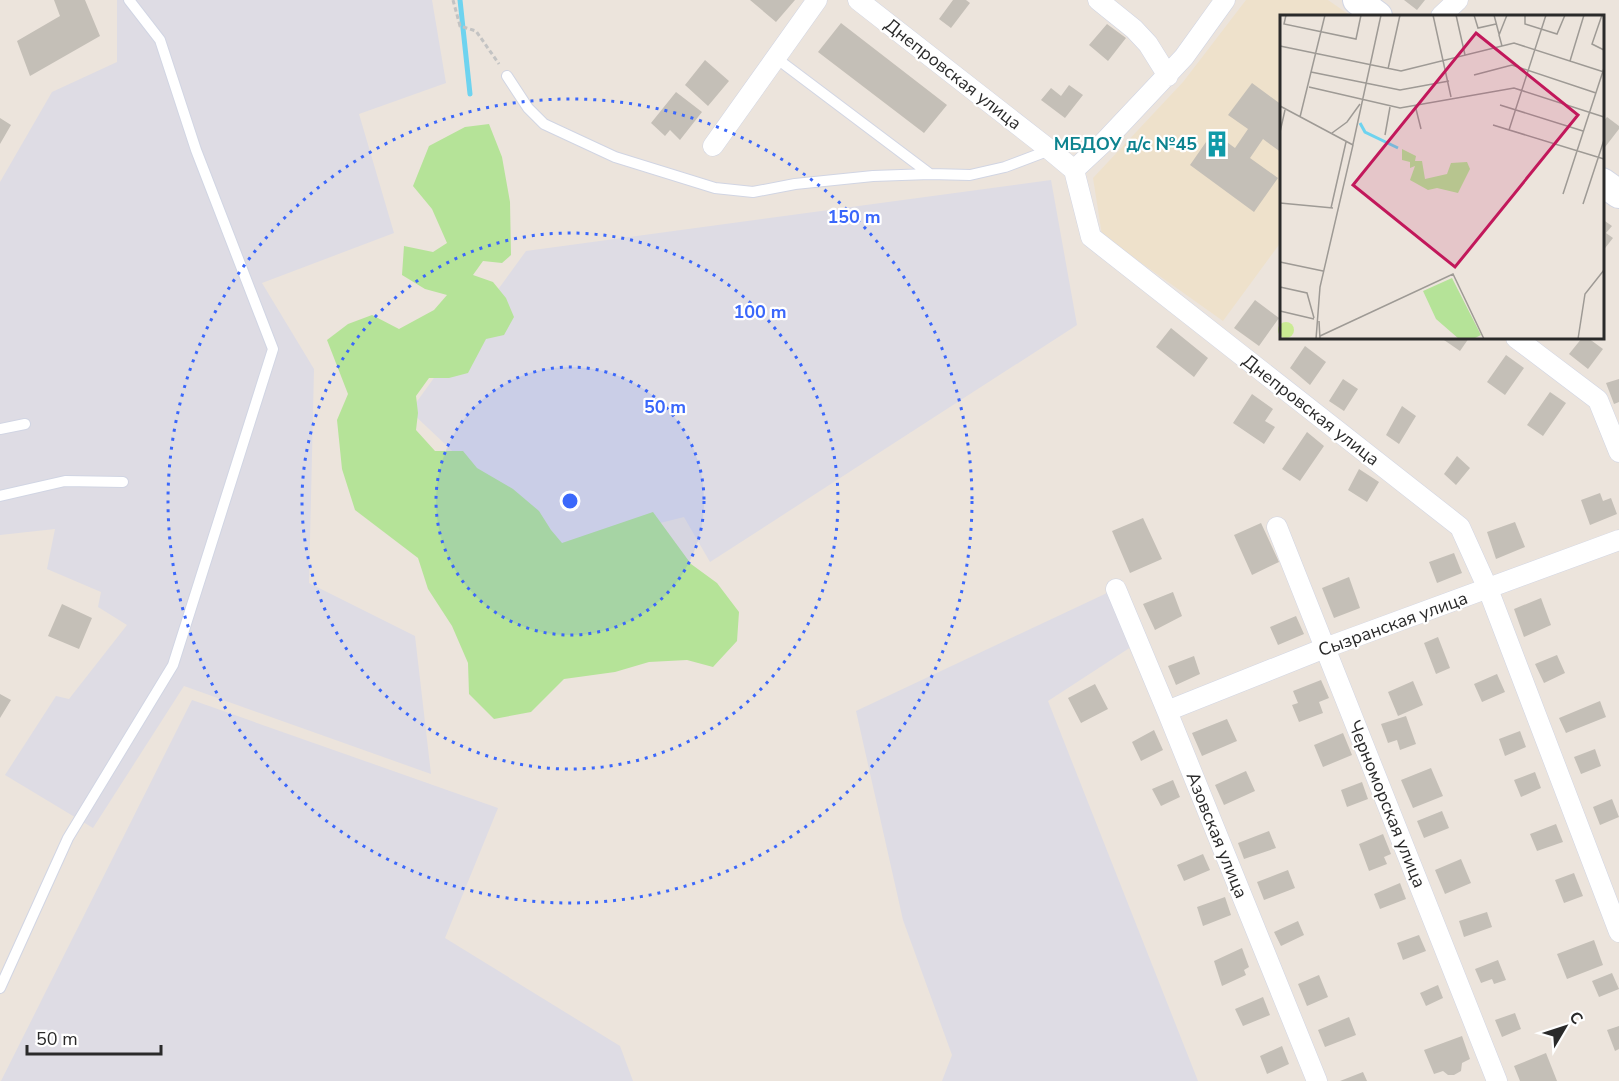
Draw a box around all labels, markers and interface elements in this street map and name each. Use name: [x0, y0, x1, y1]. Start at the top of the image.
street label: Днепровская улица: [880, 13, 1026, 135]
inset map: [1280, 15, 1604, 339]
building icon: МБДОУ д/с №45: [1202, 129, 1232, 159]
place label: МБДОУ д/с №45: [1054, 132, 1197, 156]
text: 150 m: [827, 205, 881, 229]
text: 100 m: [733, 300, 787, 324]
street label: Днепровская улица: [1238, 349, 1384, 471]
text: 50 m: [644, 395, 686, 419]
centre of rings: [560, 491, 580, 511]
street label: Сызранская улица: [1315, 586, 1471, 662]
street label: Черноморская улица: [1342, 717, 1432, 891]
street label: Азовская улица: [1181, 768, 1253, 902]
north arrow: [1535, 997, 1595, 1057]
text: С: [1564, 1007, 1588, 1029]
scale bar: [27, 1018, 160, 1056]
text: 50 m: [36, 1027, 78, 1051]

